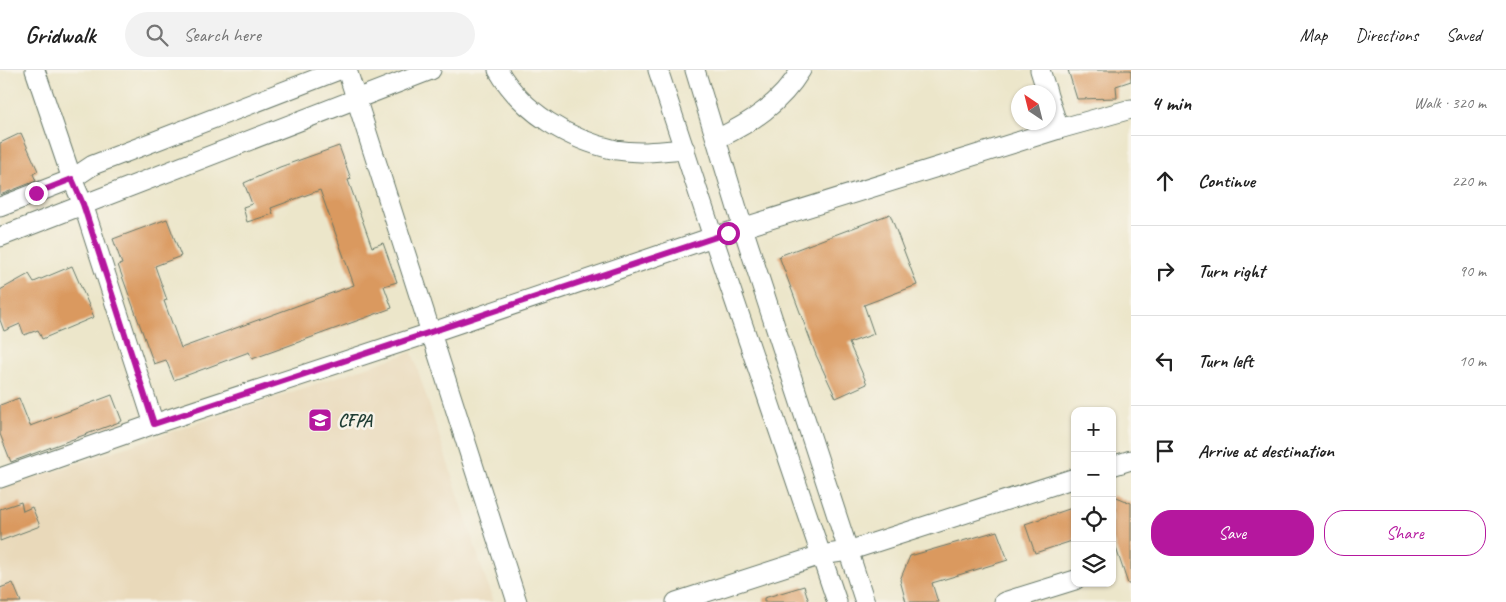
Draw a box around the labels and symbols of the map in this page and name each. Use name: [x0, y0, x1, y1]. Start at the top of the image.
north arrow: [1011, 85, 1056, 130]
route end: [25, 182, 48, 205]
route start: [717, 222, 740, 245]
school or university icon: CFPA: [307, 407, 333, 433]
place label: CFPA: [338, 409, 374, 431]

